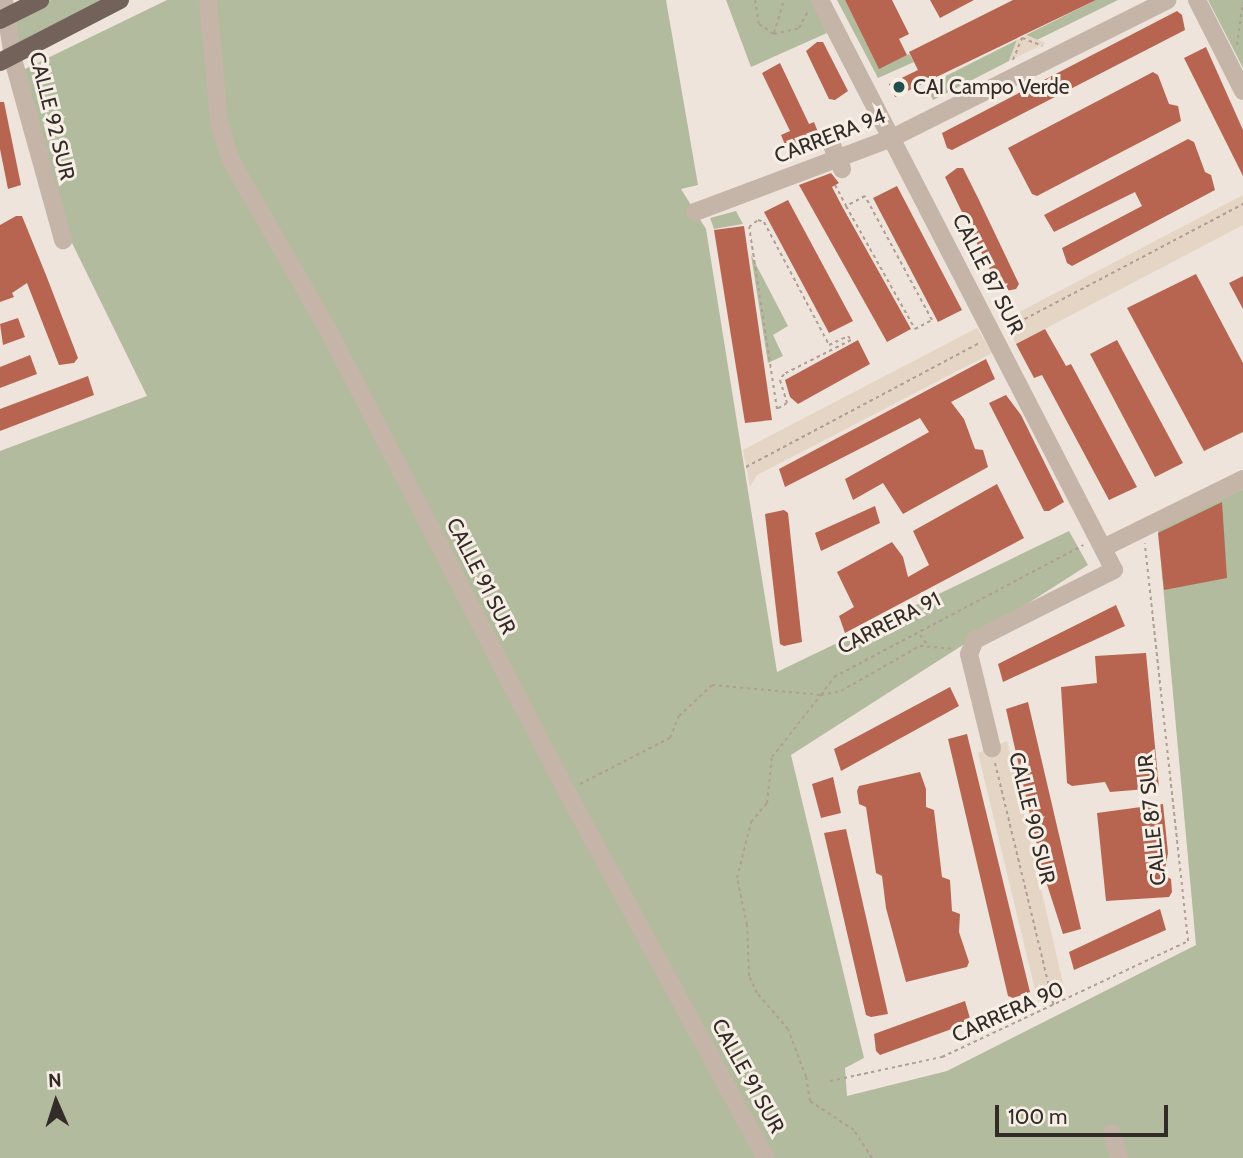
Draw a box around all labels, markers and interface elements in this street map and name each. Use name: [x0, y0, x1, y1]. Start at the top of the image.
street label: CALLE 92 SUR: [24, 49, 80, 183]
place label: CAI Campo Verde: [913, 74, 1069, 100]
marker: CAI Campo Verde: [891, 79, 907, 95]
street label: CARRERA 94: [771, 103, 889, 169]
street label: CALLE 87 SUR: [947, 210, 1029, 338]
street label: CALLE 91 SUR: [441, 514, 521, 638]
street label: CARRERA 91: [833, 586, 945, 660]
street label: CALLE 90 SUR: [1003, 750, 1061, 886]
street label: CALLE 87 SUR: [1133, 753, 1171, 887]
street label: CARRERA 90: [948, 976, 1068, 1048]
street label: CALLE 91 SUR: [706, 1014, 790, 1138]
north arrow: [21, 1067, 91, 1137]
text: N: [48, 1069, 62, 1092]
scale bar: [998, 1092, 1171, 1136]
text: 100 m: [1008, 1104, 1067, 1129]

